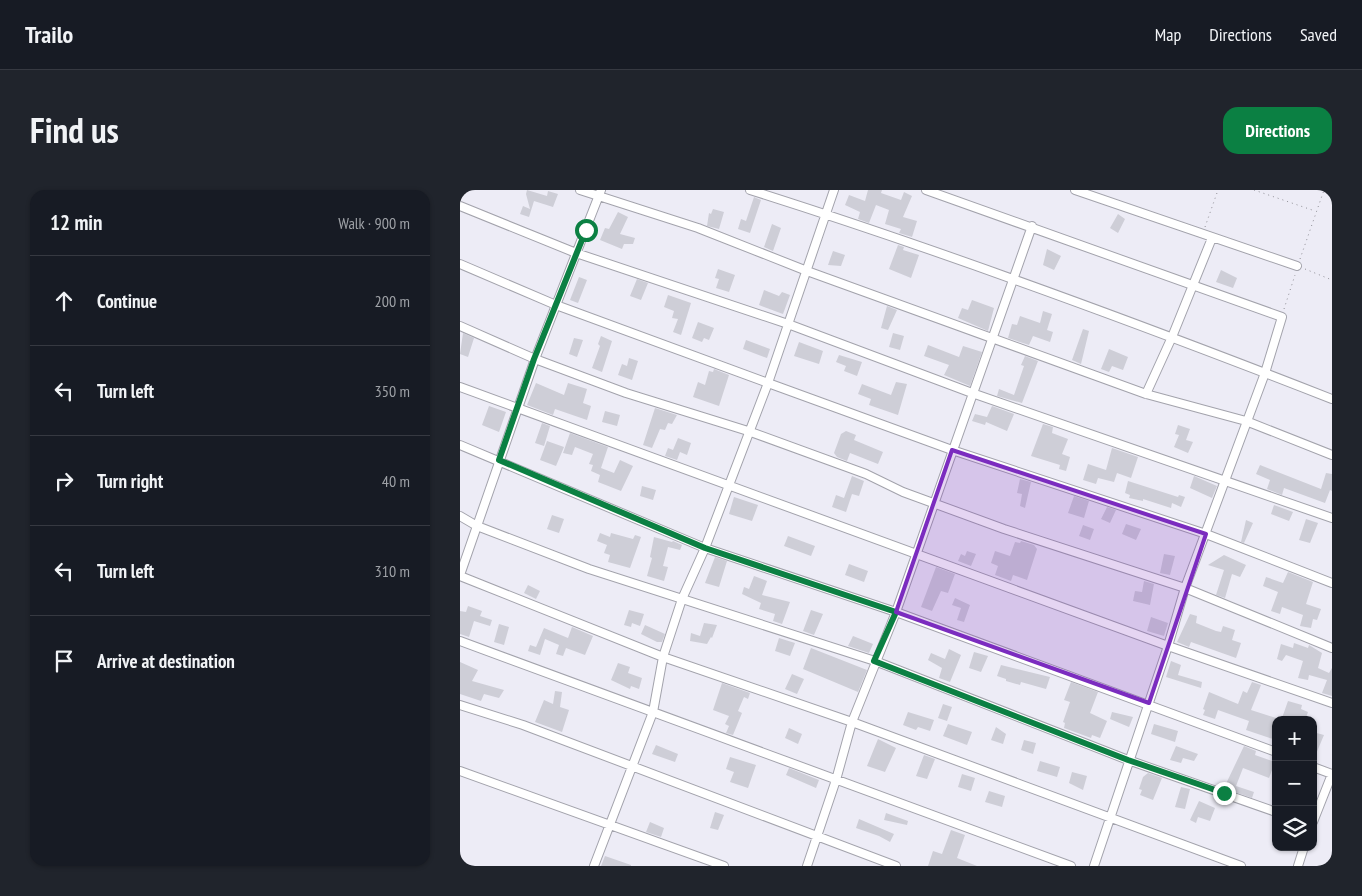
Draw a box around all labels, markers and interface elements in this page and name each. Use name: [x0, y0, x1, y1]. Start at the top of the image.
text: Trailo: [25, 19, 73, 50]
text: Map: [1155, 23, 1181, 46]
text: Directions: [1209, 23, 1272, 46]
text: Saved: [1300, 23, 1337, 46]
text: Find us: [30, 107, 119, 153]
button: Directions: [1223, 107, 1332, 154]
text: 12 min: [50, 209, 102, 236]
text: Walk · 900 m: [338, 213, 410, 233]
route start: [575, 219, 598, 242]
icon: ahead: [50, 287, 78, 315]
text: Continue: [97, 289, 157, 313]
text: 200 m: [375, 291, 410, 311]
icon: left: [50, 377, 78, 405]
text: Turn left: [97, 379, 154, 403]
text: 350 m: [375, 381, 410, 401]
icon: right: [50, 467, 78, 495]
text: Turn right: [97, 469, 163, 493]
text: 40 m: [382, 471, 410, 491]
icon: left: [50, 557, 78, 585]
text: Turn left: [97, 559, 154, 583]
text: 310 m: [375, 561, 410, 581]
icon: arrive: [50, 647, 78, 675]
text: Arrive at destination: [97, 649, 235, 673]
map controls: [1272, 716, 1317, 851]
button: +: [1272, 716, 1317, 761]
button: −: [1272, 761, 1317, 806]
route end: [1213, 782, 1236, 805]
button: layers: [1272, 806, 1317, 851]

